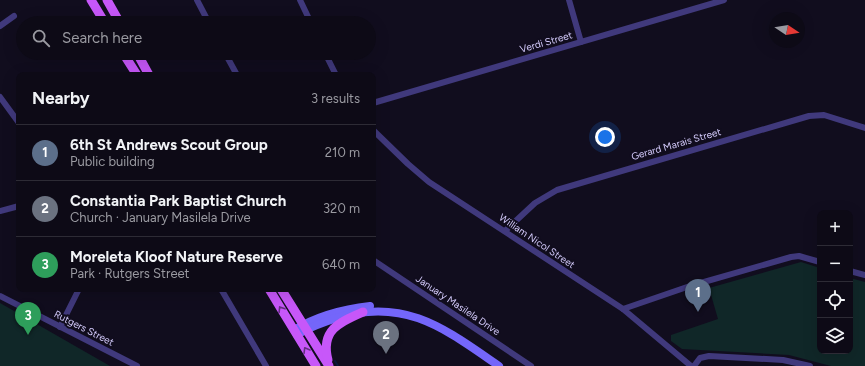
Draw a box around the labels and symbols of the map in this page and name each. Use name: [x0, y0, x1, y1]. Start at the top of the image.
north arrow: [769, 12, 805, 48]
street label: Verdi Street: [518, 28, 574, 56]
street label: Gerard Marais Street: [630, 125, 723, 163]
your location: [595, 127, 615, 147]
street label: William Nicol Street: [497, 211, 578, 271]
street label: January Masilela Drive: [413, 272, 503, 338]
pin: 1: [685, 279, 711, 312]
pin: 3: [15, 302, 41, 335]
one-way arrow: [278, 306, 286, 313]
street label: Rutgers Street: [52, 307, 116, 349]
pin: 2: [373, 321, 399, 354]
one-way arrow: [304, 347, 311, 354]

